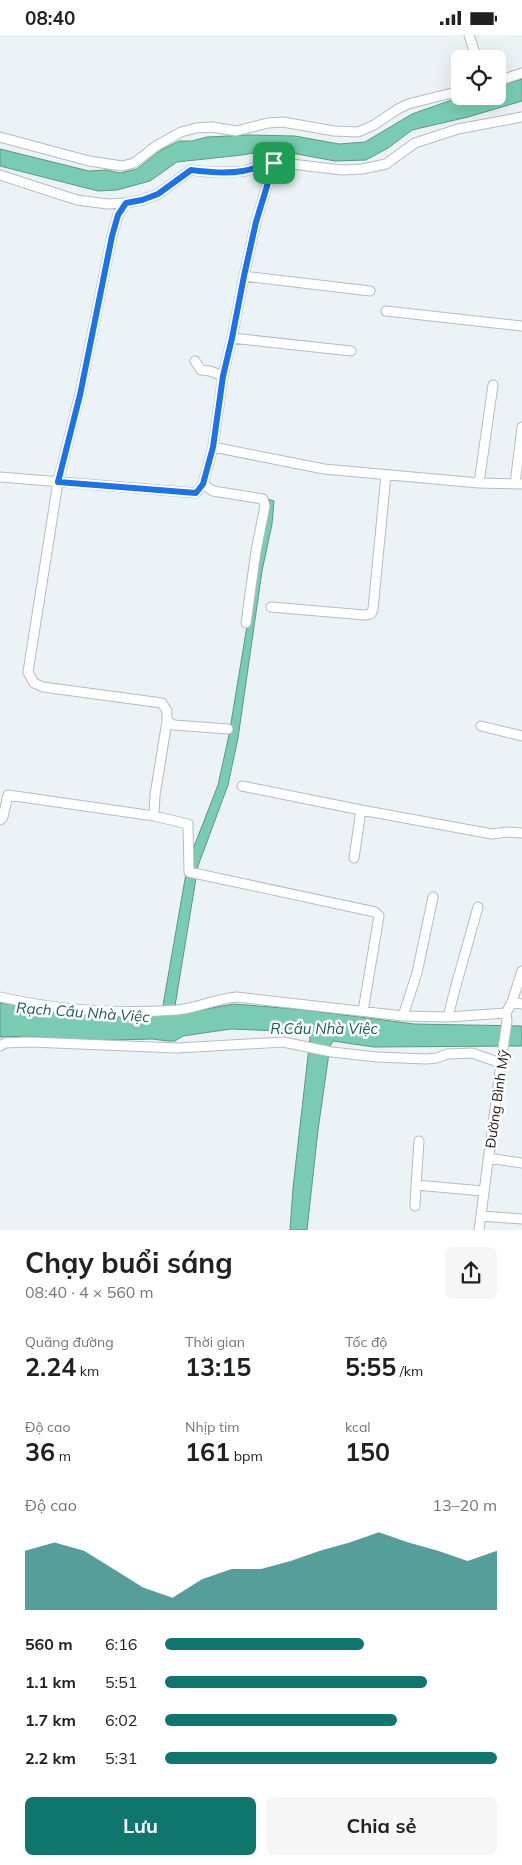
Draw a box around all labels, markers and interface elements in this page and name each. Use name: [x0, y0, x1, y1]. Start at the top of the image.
text: 08:40: [25, 6, 75, 30]
map controls: [451, 50, 506, 105]
button: locate: [451, 50, 506, 105]
pin: [253, 142, 295, 184]
icon: arrive: [260, 149, 288, 177]
water label: Rạch Cầu Nhà Việc: [16, 998, 151, 1026]
water label: R.Cầu Nhà Việc: [270, 1019, 378, 1038]
street label: Đường Bình Mỹ: [481, 1048, 513, 1149]
text: Chạy buổi sáng: [25, 1245, 233, 1280]
button: share: [445, 1247, 497, 1299]
text: 08:40 · 4 × 560 m: [25, 1282, 154, 1302]
text: Quãng đường: [25, 1333, 114, 1351]
text: Thời gian: [185, 1333, 245, 1351]
text: Tốc độ: [345, 1333, 387, 1351]
text: 2.24: [25, 1351, 76, 1382]
text: 13:15: [185, 1351, 251, 1382]
text: 5:55: [345, 1351, 396, 1382]
text: km: [76, 1362, 99, 1380]
text: /km: [396, 1362, 423, 1380]
text: Độ cao: [25, 1418, 70, 1436]
text: Nhịp tim: [185, 1418, 240, 1436]
text: kcal: [345, 1418, 371, 1436]
text: 36: [25, 1436, 55, 1467]
text: 161: [185, 1436, 230, 1467]
text: 150: [345, 1436, 390, 1467]
text: m: [55, 1447, 71, 1465]
text: bpm: [230, 1447, 263, 1465]
text: Độ cao: [25, 1495, 77, 1515]
text: 13–20 m: [432, 1495, 497, 1515]
text: 560 m: [25, 1634, 73, 1654]
text: 6:16: [105, 1634, 137, 1654]
text: 1.1 km: [25, 1672, 76, 1692]
text: 5:51: [105, 1672, 137, 1692]
text: 1.7 km: [25, 1710, 76, 1730]
text: 6:02: [105, 1710, 137, 1730]
text: 2.2 km: [25, 1748, 76, 1768]
text: 5:31: [105, 1748, 137, 1768]
button: Lưu: [25, 1797, 256, 1855]
button: Chia sẻ: [266, 1797, 497, 1855]

